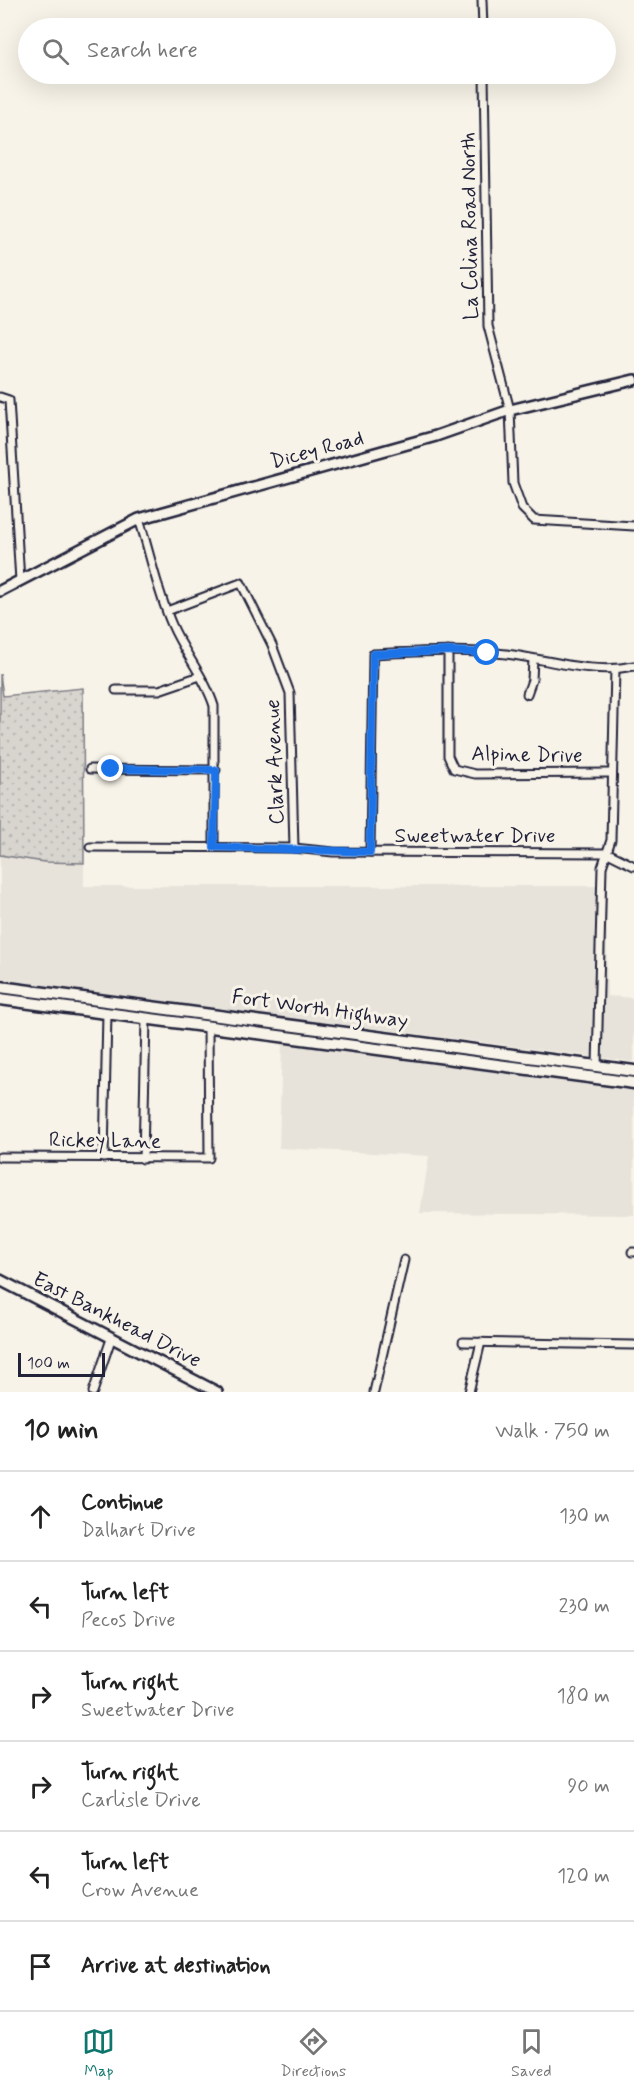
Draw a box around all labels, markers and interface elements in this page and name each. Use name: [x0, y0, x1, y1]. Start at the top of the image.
search box: [18, 18, 616, 84]
icon: search: [39, 35, 72, 68]
text: Search here: [87, 37, 198, 65]
street label: La Colina Road North: [454, 132, 486, 320]
street label: Dicey Road: [267, 424, 367, 476]
route start: [473, 639, 499, 665]
street label: Clark Avenue: [259, 699, 291, 825]
street label: Alpine Drive: [471, 740, 583, 770]
route end: [97, 755, 123, 781]
street label: Sweetwater Drive: [394, 822, 556, 850]
street label: Fort Worth Highway: [230, 983, 410, 1037]
street label: Rickey Lane: [49, 1126, 161, 1156]
street label: East Bankhead Drive: [28, 1265, 206, 1375]
scale bar: [18, 1350, 105, 1378]
text: 100 m: [27, 1353, 70, 1374]
text: 10 min: [24, 1414, 99, 1448]
text: Walk · 750 m: [495, 1418, 610, 1445]
text: Continue: [81, 1489, 163, 1517]
icon: ahead: [24, 1500, 57, 1533]
text: 130 m: [559, 1503, 610, 1530]
text: Dalhart Drive: [81, 1517, 196, 1544]
text: Turn left: [81, 1579, 169, 1607]
icon: left: [24, 1590, 57, 1623]
text: 230 m: [558, 1593, 610, 1620]
text: Pecos Drive: [81, 1607, 176, 1634]
text: Turn right: [81, 1669, 179, 1697]
icon: right: [24, 1680, 57, 1713]
text: 180 m: [557, 1683, 610, 1710]
text: Sweetwater Drive: [81, 1697, 235, 1724]
text: Turn right: [81, 1759, 179, 1787]
icon: right: [24, 1770, 57, 1803]
text: 90 m: [567, 1773, 610, 1800]
text: Carlisle Drive: [81, 1787, 201, 1814]
text: Turn left: [81, 1849, 169, 1877]
icon: left: [24, 1860, 57, 1893]
text: 120 m: [557, 1863, 610, 1890]
text: Crow Avenue: [81, 1877, 199, 1904]
icon: arrive: [24, 1950, 57, 1983]
text: Arrive at destination: [81, 1952, 271, 1980]
tab: Map: [82, 2025, 115, 2082]
tab: Directions: [280, 2025, 346, 2082]
tab: Saved: [511, 2025, 552, 2082]

